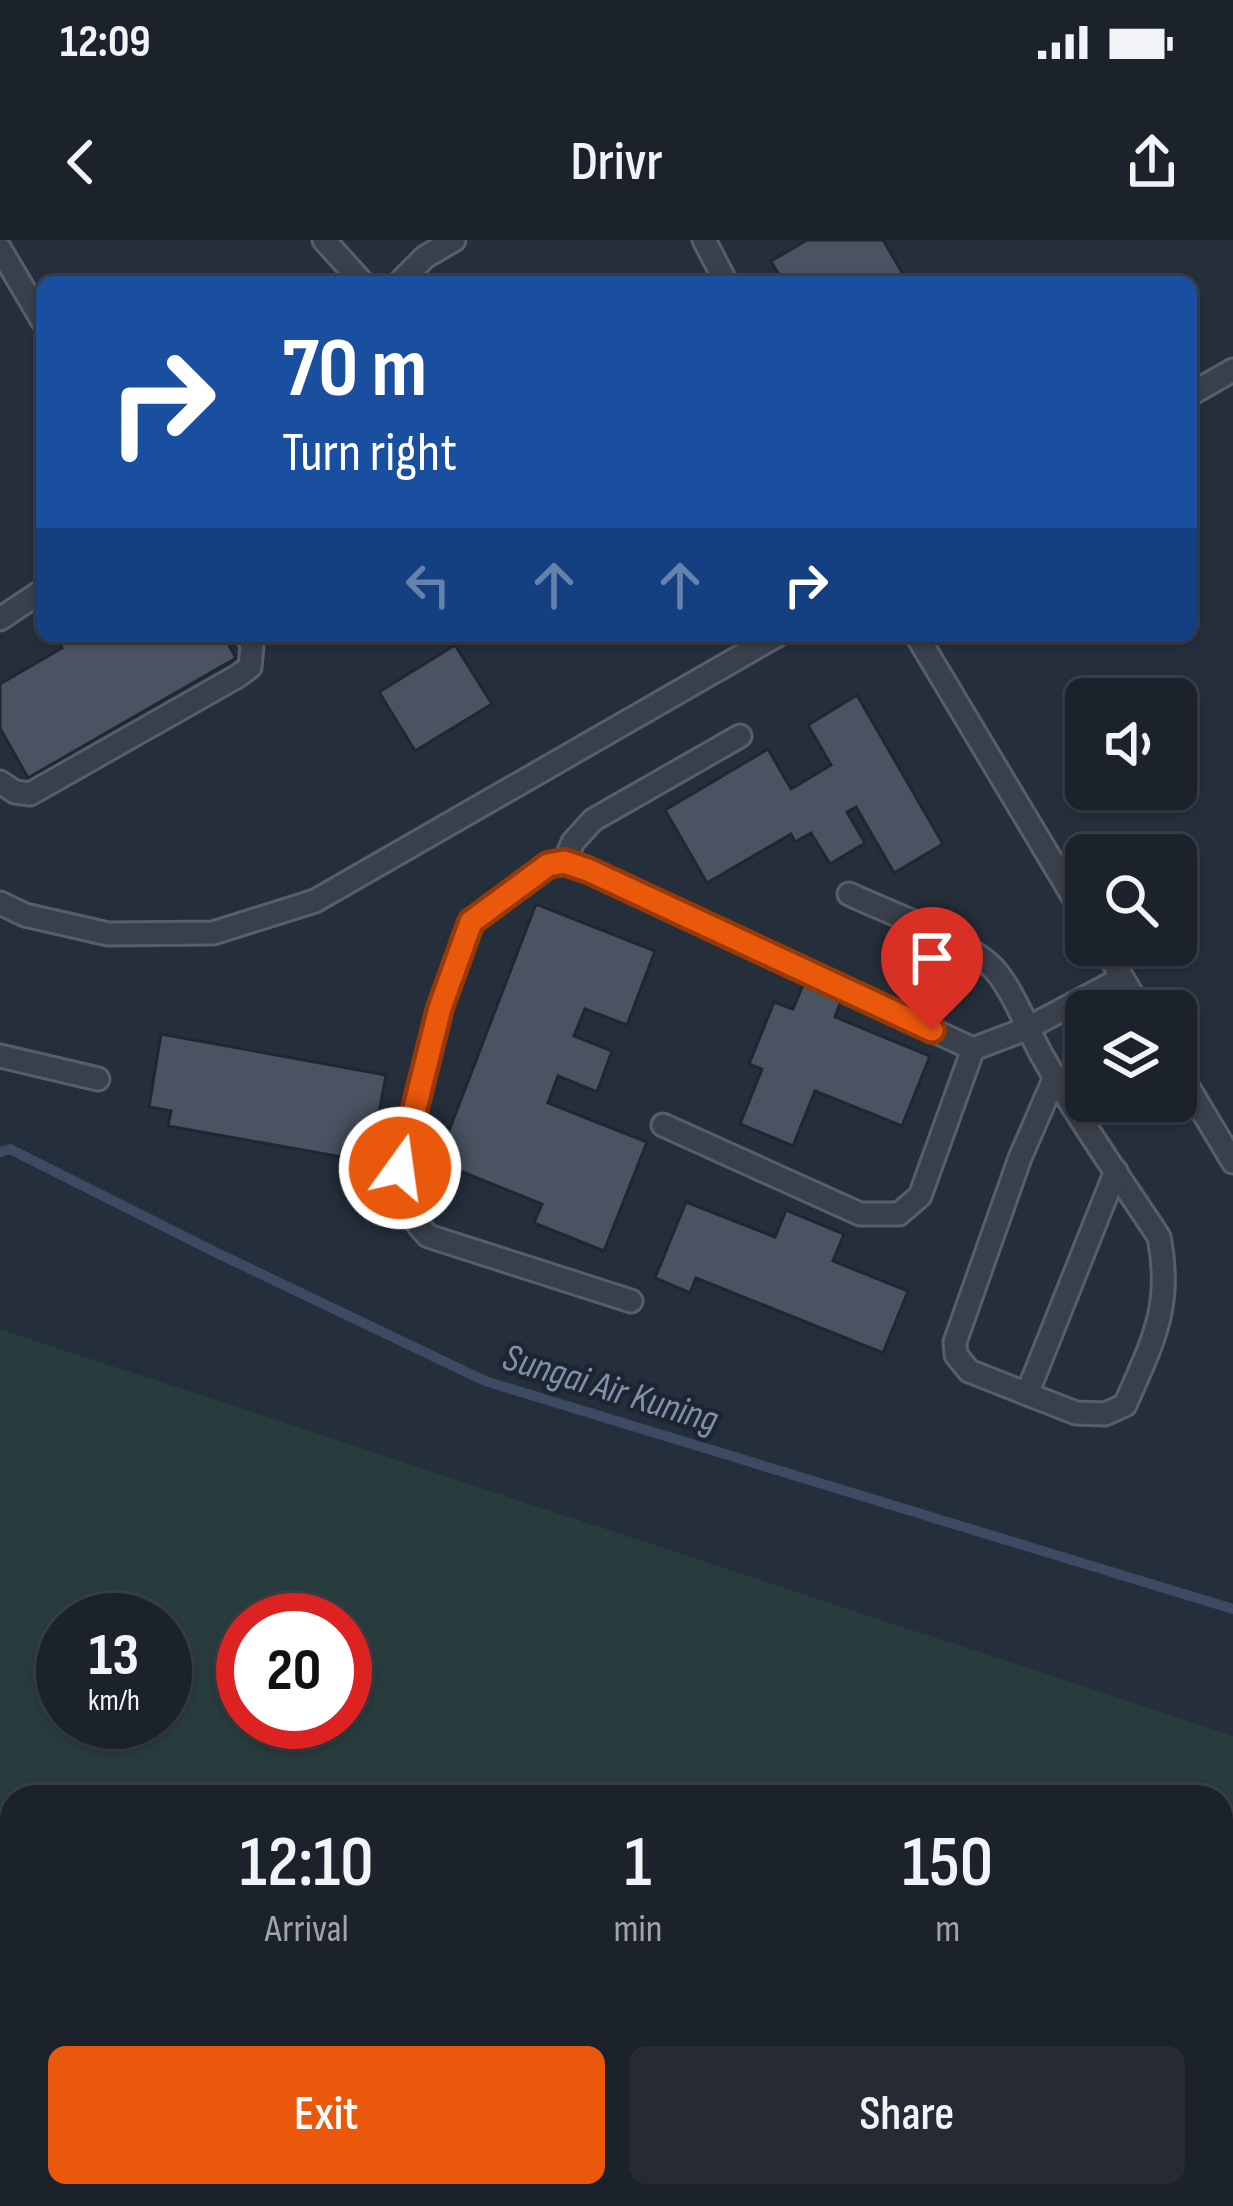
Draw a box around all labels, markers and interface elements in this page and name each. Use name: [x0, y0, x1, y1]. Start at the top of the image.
text: 12:09: [60, 15, 151, 70]
icon: back: [48, 129, 114, 195]
icon: share: [1119, 129, 1185, 195]
text: Drivr: [570, 130, 663, 195]
text: 70 m: [282, 319, 427, 420]
icon: right: [84, 324, 240, 480]
text: Turn right: [282, 421, 457, 486]
icon: left: [395, 552, 461, 618]
icon: ahead: [521, 552, 587, 618]
icon: ahead: [647, 552, 713, 618]
icon: right: [773, 552, 839, 618]
map controls: [1065, 678, 1197, 1122]
button: sound: [1065, 678, 1197, 810]
button: search: [1065, 834, 1197, 966]
pin: [881, 907, 983, 1030]
icon: arrive: [899, 925, 965, 991]
button: layers: [1065, 990, 1197, 1122]
position arrow: [337, 1105, 463, 1231]
water label: Sungai Air Kuning: [497, 1334, 724, 1444]
speed limit sign: 20: [216, 1593, 372, 1749]
text: 13: [89, 1620, 139, 1692]
text: km/h: [88, 1683, 140, 1719]
text: 12:10: [240, 1820, 374, 1907]
text: 1: [625, 1820, 651, 1907]
text: 150: [902, 1820, 993, 1907]
text: Arrival: [265, 1906, 349, 1953]
text: min: [613, 1906, 662, 1953]
text: m: [935, 1906, 960, 1953]
button: Exit: [48, 2046, 605, 2184]
button: Share: [629, 2046, 1185, 2184]

